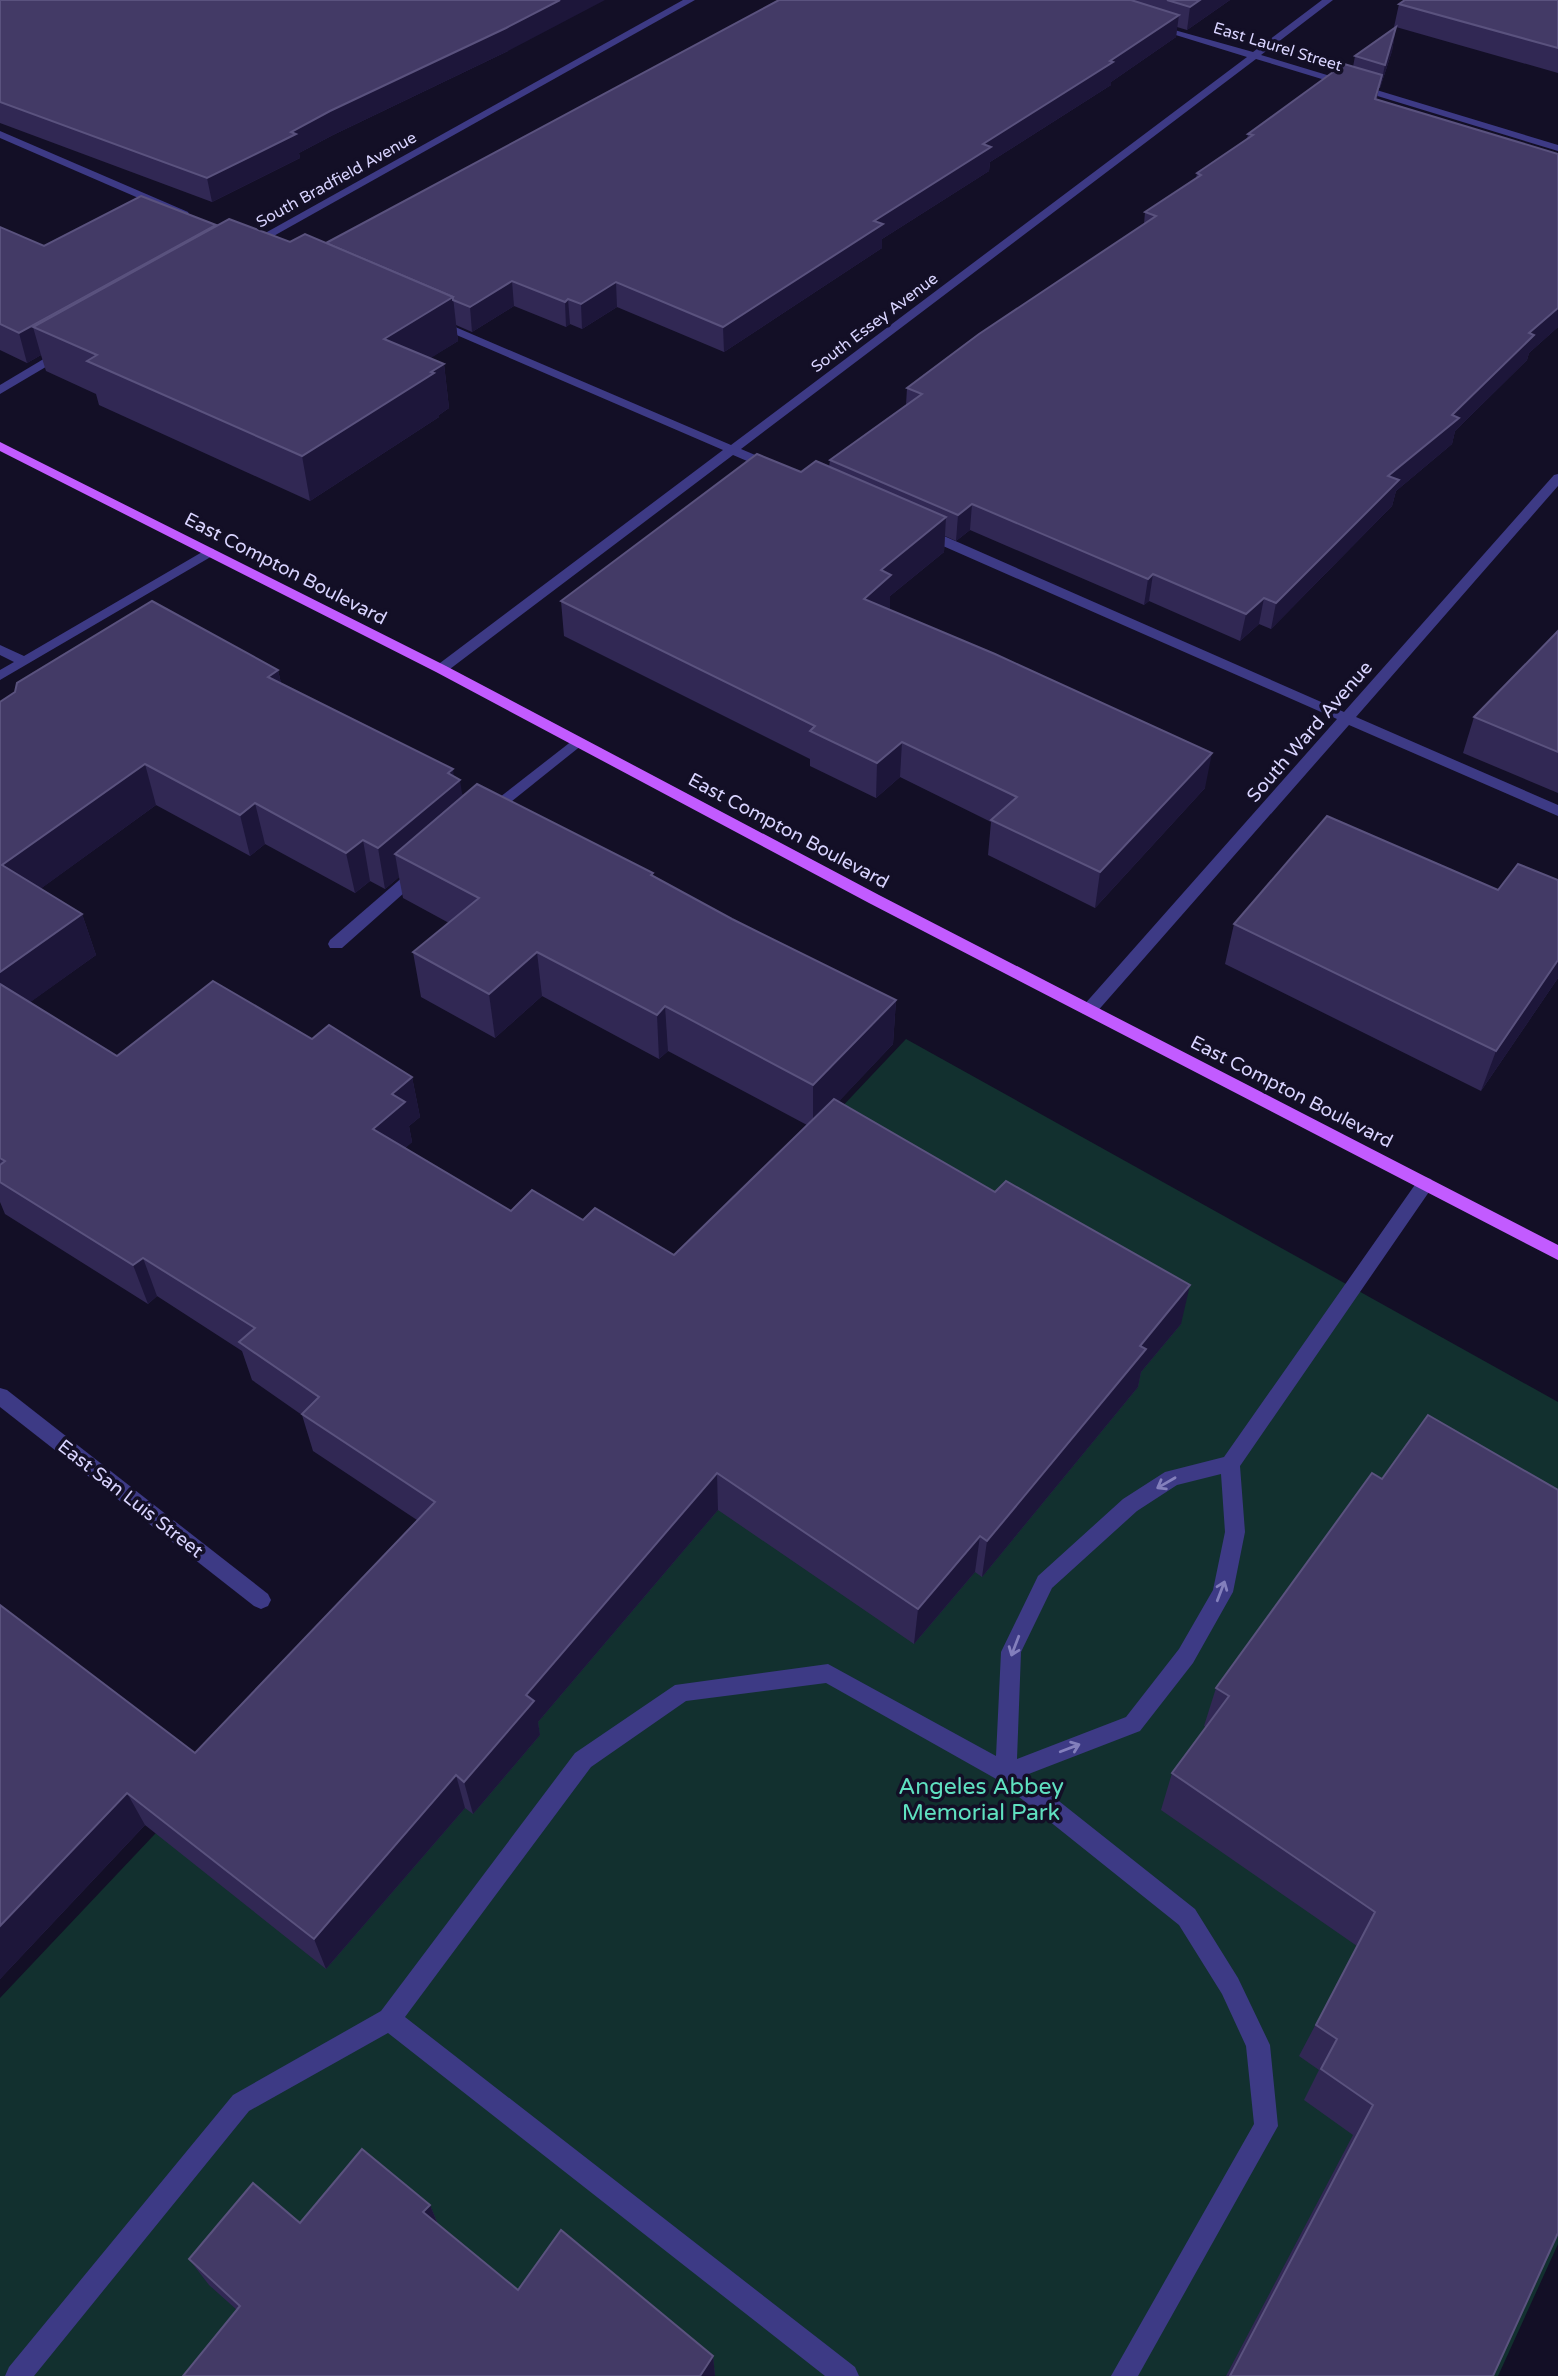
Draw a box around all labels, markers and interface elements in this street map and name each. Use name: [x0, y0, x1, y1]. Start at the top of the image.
street label: East Laurel Street: [1211, 18, 1345, 76]
street label: South Bradfield Avenue: [253, 127, 420, 232]
street label: South Essey Avenue: [807, 269, 942, 377]
street label: East Compton Boulevard: [181, 508, 390, 630]
street label: South Ward Avenue: [1243, 657, 1377, 807]
street label: East Compton Boulevard: [684, 769, 893, 893]
street label: East Compton Boulevard: [1187, 1031, 1396, 1153]
street label: East San Luis Street: [53, 1435, 207, 1562]
one-way arrow: [1156, 1476, 1176, 1490]
one-way arrow: [1216, 1581, 1228, 1602]
one-way arrow: [1008, 1635, 1020, 1657]
one-way arrow: [1059, 1741, 1080, 1754]
park label: Angeles Abbey Memorial Park: [898, 1773, 1064, 1827]

